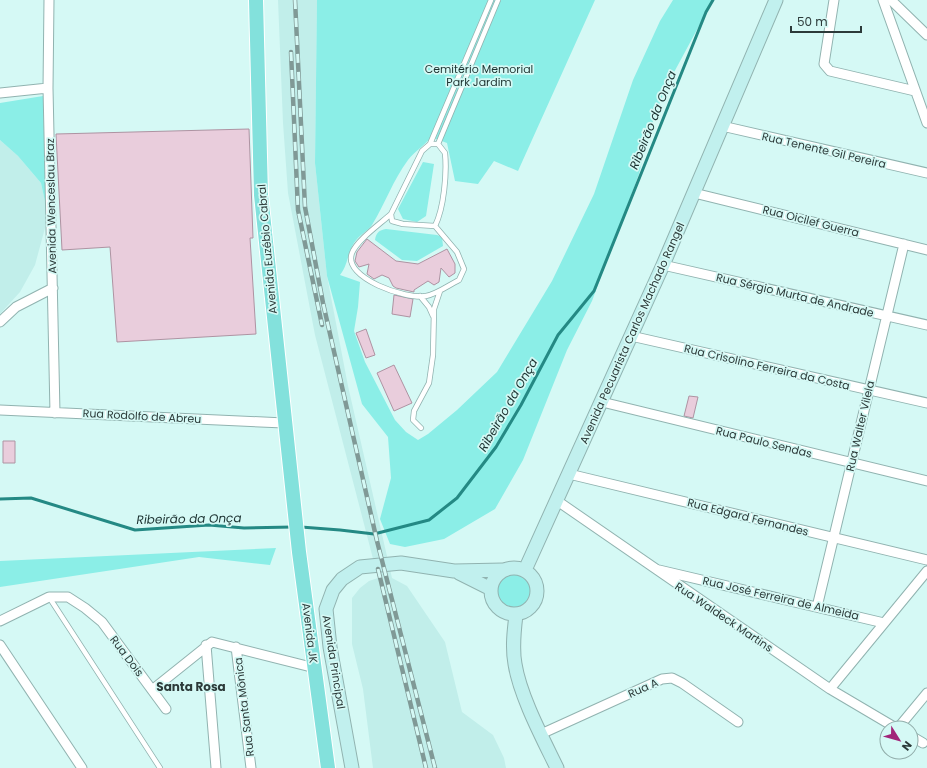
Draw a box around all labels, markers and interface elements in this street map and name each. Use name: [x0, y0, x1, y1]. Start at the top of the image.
scale bar: [791, 8, 861, 34]
text: 50 m: [797, 13, 828, 30]
park label: Cemitério Memorial Park Jardim: [425, 61, 533, 90]
water label: Ribeirão da Onça: [625, 68, 680, 172]
street label: Rua Tenente Gil Pereira: [760, 128, 888, 172]
street label: Avenida Wenceslau Braz: [42, 138, 60, 274]
street label: Avenida Euzébio Cabral: [253, 183, 281, 315]
street label: Rua Oicilef Guerra: [761, 201, 861, 241]
street label: Avenida Pecuarista Carlos Machado Rangel: [576, 220, 688, 446]
street label: Rua Sérgio Murta de Andrade: [715, 269, 876, 321]
street label: Rua Crisolino Ferreira da Costa: [683, 340, 851, 394]
water label: Ribeirão da Onça: [474, 355, 541, 454]
street label: Rua Walter Vilela: [842, 379, 878, 473]
street label: Rua Rodolfo de Abreu: [82, 405, 202, 427]
street label: Rua Paulo Sendas: [714, 422, 814, 462]
street label: Rua Edgard Fernandes: [686, 494, 811, 540]
water label: Ribeirão da Onça: [136, 509, 242, 528]
street label: Rua José Ferreira de Almeida: [701, 572, 861, 624]
street label: Rua Waldeck Martins: [672, 578, 776, 656]
street label: Avenida JK: [298, 602, 322, 664]
street label: Avenida Principal: [319, 614, 349, 710]
street label: Rua Dois: [106, 632, 148, 680]
street label: Rua Santa Mônica: [230, 657, 258, 757]
street label: Rua A: [625, 674, 661, 702]
district label: Santa Rosa: [156, 678, 226, 695]
north arrow: [879, 720, 919, 760]
text: N: [898, 738, 916, 754]

